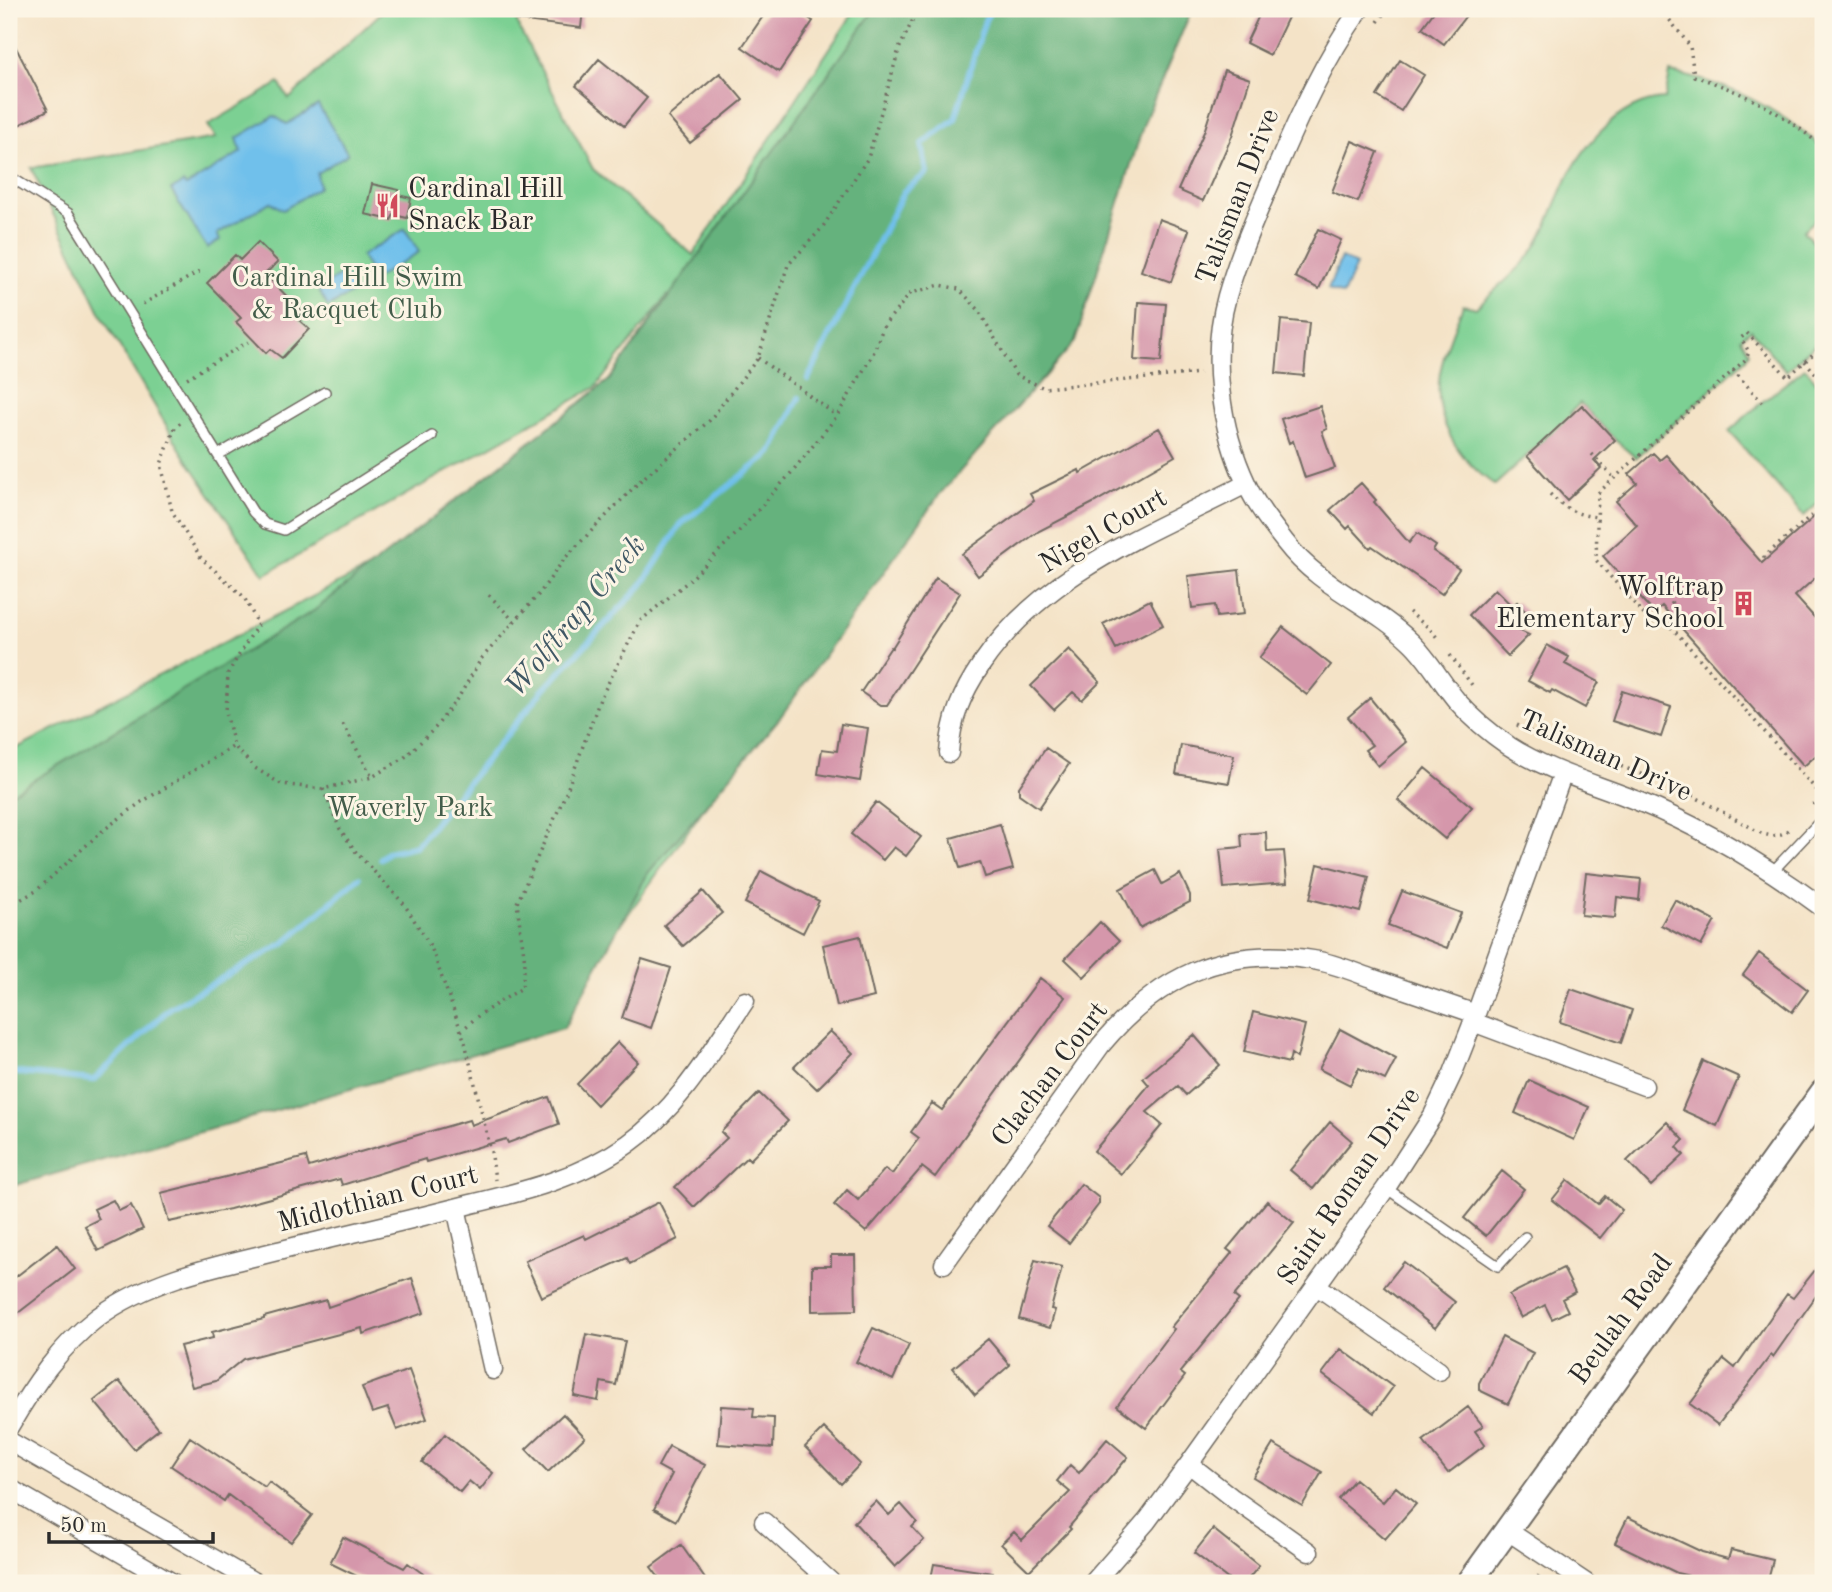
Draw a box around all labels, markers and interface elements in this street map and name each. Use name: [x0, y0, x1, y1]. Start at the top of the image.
street label: Talisman Drive: [1193, 105, 1285, 289]
place label: Cardinal Hill Snack Bar: [408, 176, 563, 236]
restaurant icon: Cardinal Hill Snack Bar: [374, 192, 402, 220]
park label: Cardinal Hill Swim & Racquet Club: [231, 265, 463, 325]
street label: Nigel Court: [1036, 485, 1172, 579]
water label: Wolftrap Creek: [500, 531, 652, 703]
place label: Wolftrap Elementary School: [1496, 574, 1724, 634]
building icon: Wolftrap Elementary School: [1730, 590, 1758, 618]
street label: Talisman Drive: [1514, 706, 1696, 808]
park label: Waverly Park: [327, 795, 493, 823]
street label: Clachan Court: [988, 997, 1114, 1153]
street label: Saint Roman Drive: [1274, 1083, 1426, 1291]
street label: Midlothian Court: [275, 1162, 481, 1238]
street label: Beulah Road: [1565, 1249, 1679, 1391]
scale bar: [49, 1501, 214, 1545]
text: 50 m: [60, 1516, 107, 1537]

